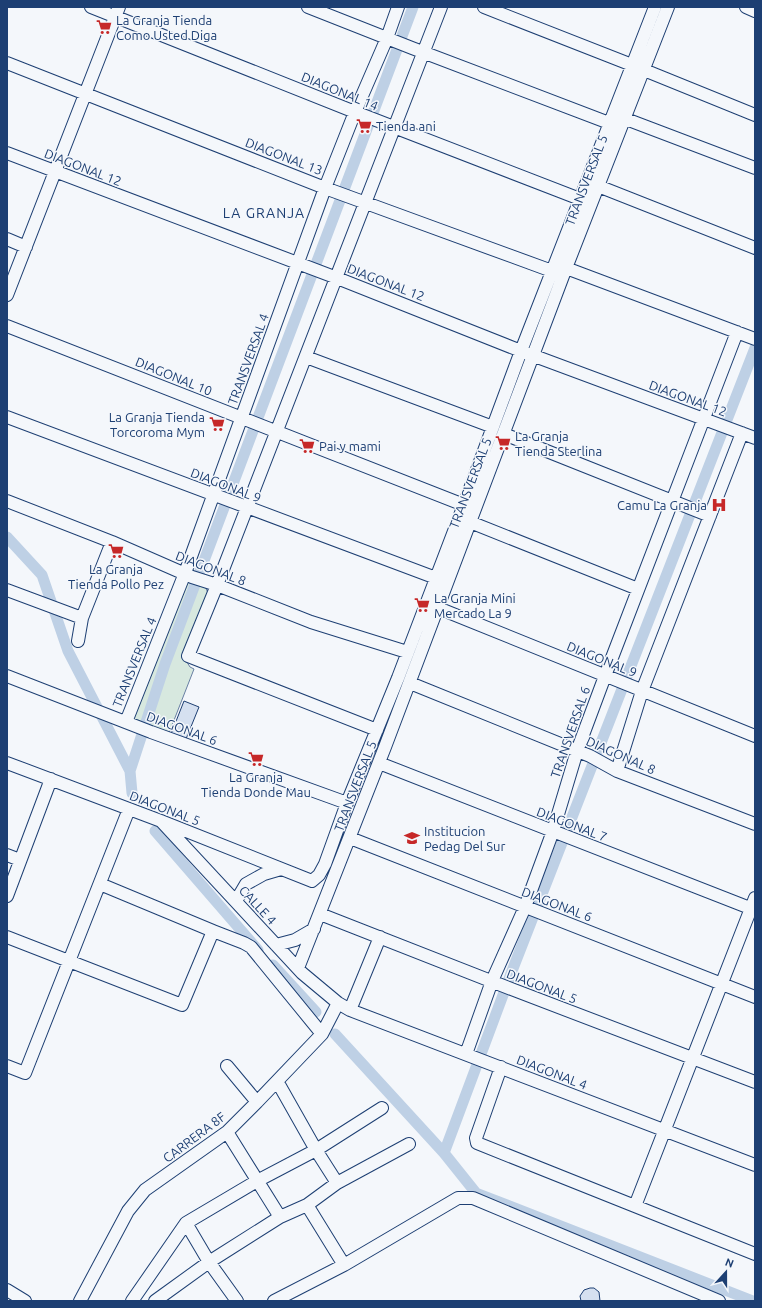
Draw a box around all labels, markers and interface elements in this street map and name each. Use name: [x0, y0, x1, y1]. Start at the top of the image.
place label: La Granja Tienda Como Usted Diga: [116, 13, 217, 42]
supermarket icon: La Granja Tienda Como Usted Diga: [95, 18, 113, 36]
street label: DIAGONAL 14: [300, 69, 380, 113]
supermarket icon: Tienda ani: [355, 117, 373, 135]
place label: Tienda ani: [376, 119, 436, 133]
street label: TRANSVERSAL 5: [562, 133, 610, 227]
street label: DIAGONAL 13: [243, 135, 325, 177]
street label: DIAGONAL 12: [42, 146, 124, 188]
district label: LA GRANJA: [223, 205, 305, 221]
street label: DIAGONAL 12: [345, 261, 427, 303]
street label: TRANSVERSAL 4: [225, 311, 271, 407]
street label: DIAGONAL 10: [134, 354, 214, 398]
street label: DIAGONAL 12: [647, 377, 729, 419]
place label: La Granja Tienda Torcoroma Mym: [109, 410, 205, 439]
supermarket icon: La Granja Tienda Torcoroma Mym: [208, 415, 226, 433]
place label: La Granja Tienda Sterlina: [515, 429, 602, 458]
supermarket icon: La Granja Tienda Sterlina: [494, 434, 512, 452]
street label: TRANSVERSAL 5: [446, 436, 494, 530]
supermarket icon: Pai y mami: [298, 437, 316, 455]
place label: Pai y mami: [319, 439, 381, 453]
street label: DIAGONAL 9: [189, 465, 263, 505]
hospital icon: Camu La Granja: [710, 496, 728, 514]
place label: Camu La Granja: [617, 498, 707, 512]
supermarket icon: La Granja Tienda Pollo Pez: [107, 542, 125, 560]
street label: DIAGONAL 8: [174, 548, 248, 588]
place label: La Granja Tienda Pollo Pez: [68, 562, 164, 591]
place label: La Granja Mini Mercado La 9: [434, 591, 516, 620]
supermarket icon: La Granja Mini Mercado La 9: [413, 596, 431, 614]
street label: TRANSVERSAL 4: [110, 615, 158, 709]
street label: DIAGONAL 9: [565, 639, 639, 679]
street label: TRANSVERSAL 6: [548, 684, 592, 780]
street label: DIAGONAL 6: [145, 709, 219, 747]
street label: DIAGONAL 8: [584, 734, 658, 776]
street label: TRANSVERSAL 5: [331, 739, 379, 833]
supermarket icon: La Granja Tienda Donde Mau: [247, 750, 265, 768]
place label: La Granja Tienda Donde Mau: [201, 770, 311, 799]
street label: DIAGONAL 5: [128, 788, 202, 828]
street label: DIAGONAL 7: [535, 804, 609, 844]
place label: Institucion Pedag Del Sur: [424, 824, 505, 853]
school or university icon: Institucion Pedag Del Sur: [403, 829, 421, 847]
street label: CALLE 4: [237, 883, 279, 927]
street label: DIAGONAL 6: [520, 884, 594, 924]
street label: DIAGONAL 5: [505, 966, 579, 1006]
street label: DIAGONAL 4: [515, 1052, 589, 1092]
street label: CARRERA 8F: [160, 1109, 228, 1165]
north arrow: [706, 1252, 746, 1292]
text: N: [724, 1256, 736, 1270]

